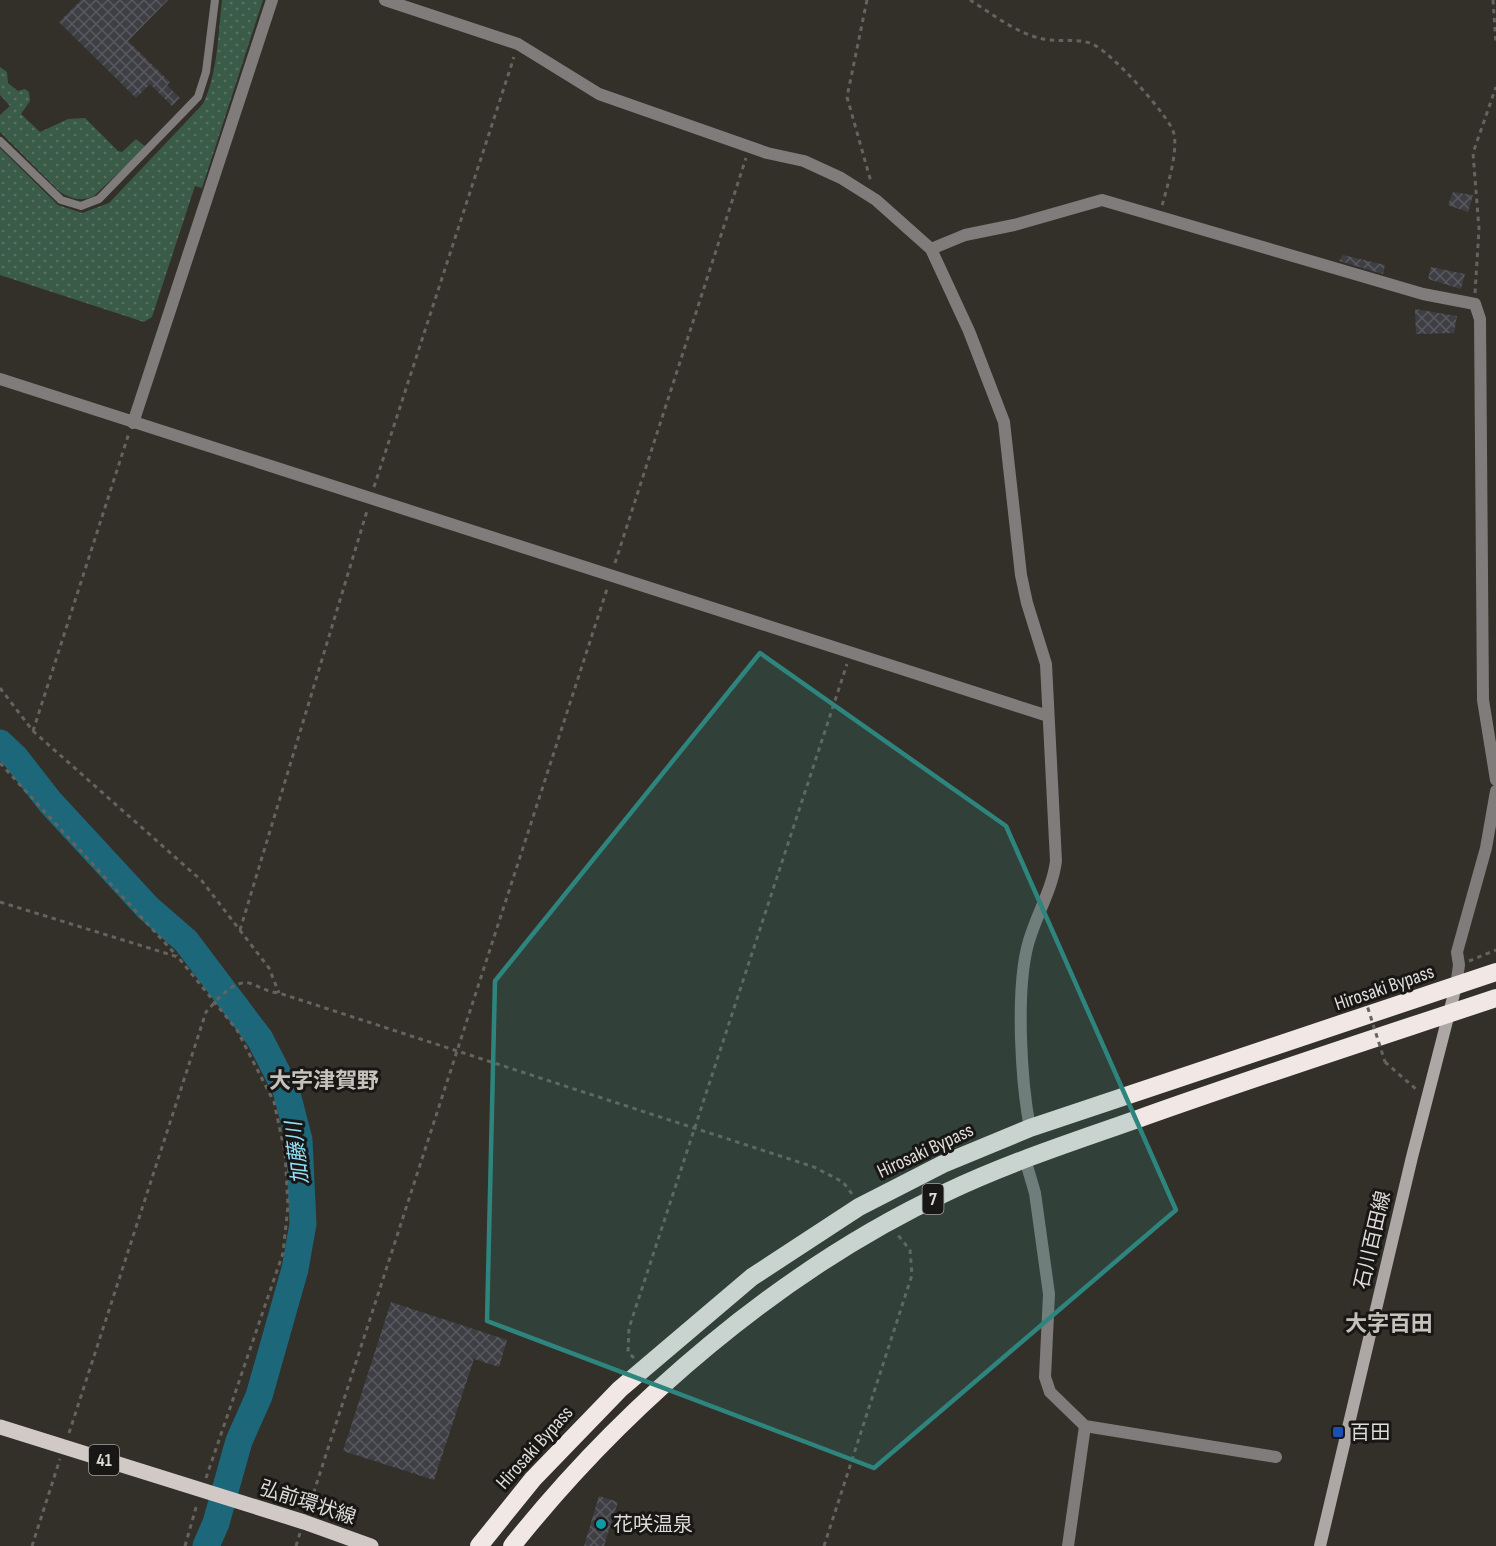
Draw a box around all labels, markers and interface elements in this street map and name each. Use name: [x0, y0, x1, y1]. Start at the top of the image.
street label: Hirosaki Bypass: [1331, 960, 1437, 1016]
district label: 大字津賀野: [269, 1068, 379, 1095]
water label: 加藤川: [281, 1118, 314, 1186]
street label: Hirosaki Bypass: [873, 1118, 977, 1184]
road number: 7: [922, 1184, 944, 1214]
street label: 石川百田線: [1350, 1189, 1396, 1292]
district label: 大字百田: [1345, 1311, 1433, 1338]
street label: Hirosaki Bypass: [491, 1401, 578, 1494]
place label: 百田: [1350, 1421, 1390, 1445]
marker: 百田: [1331, 1425, 1345, 1439]
road number: 41: [89, 1445, 119, 1475]
street label: 弘前環状線: [256, 1476, 359, 1530]
place label: 花咲温泉: [613, 1513, 693, 1537]
marker: 花咲温泉: [594, 1517, 608, 1531]

